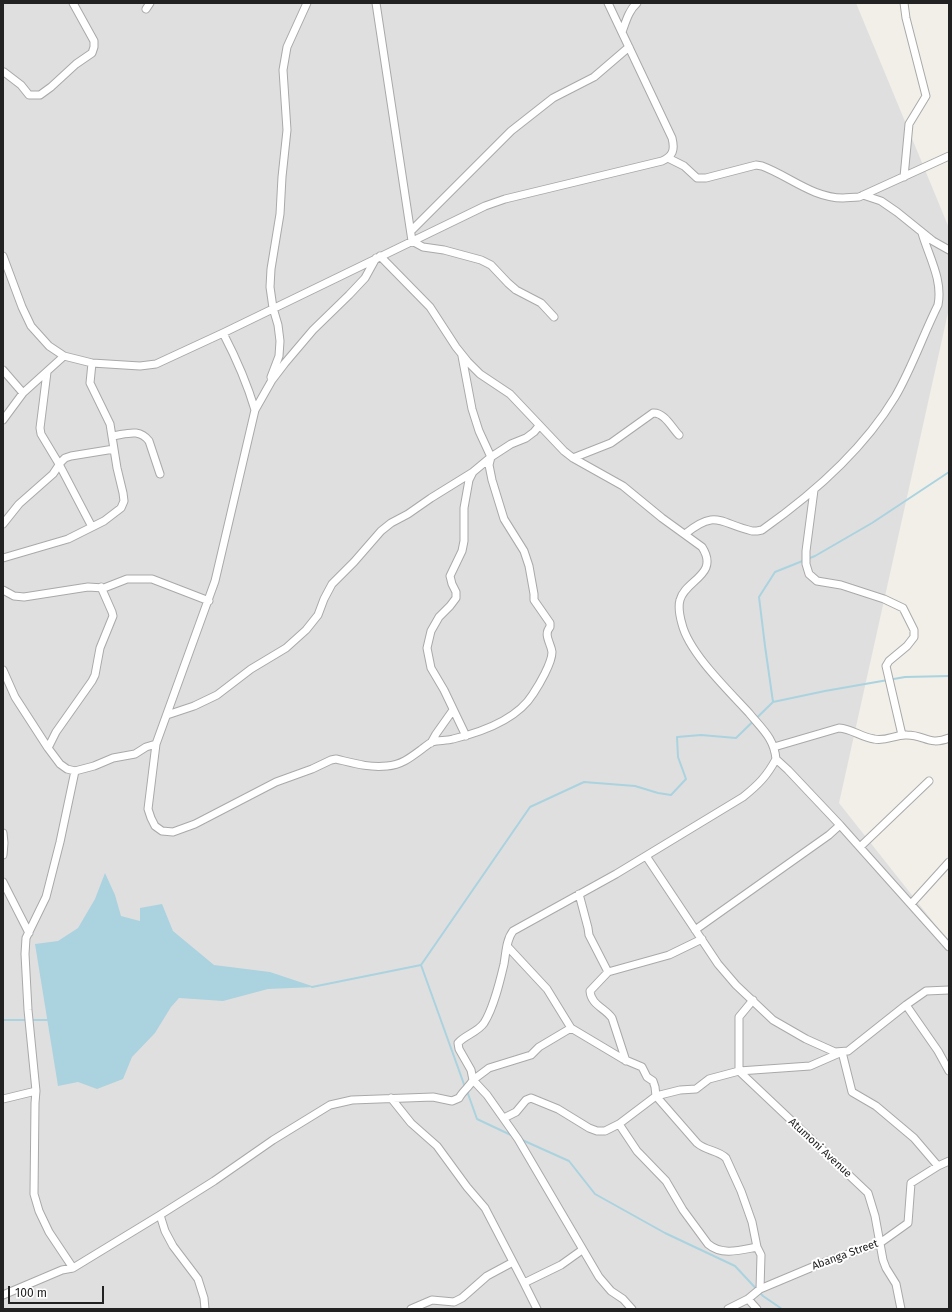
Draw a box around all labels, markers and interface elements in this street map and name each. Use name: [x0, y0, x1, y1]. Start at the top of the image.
street label: Atumoni Avenue: [786, 1115, 854, 1181]
street label: Abanga Street: [810, 1237, 880, 1273]
scale bar: [10, 1278, 106, 1304]
text: 100 m: [15, 1286, 47, 1300]

